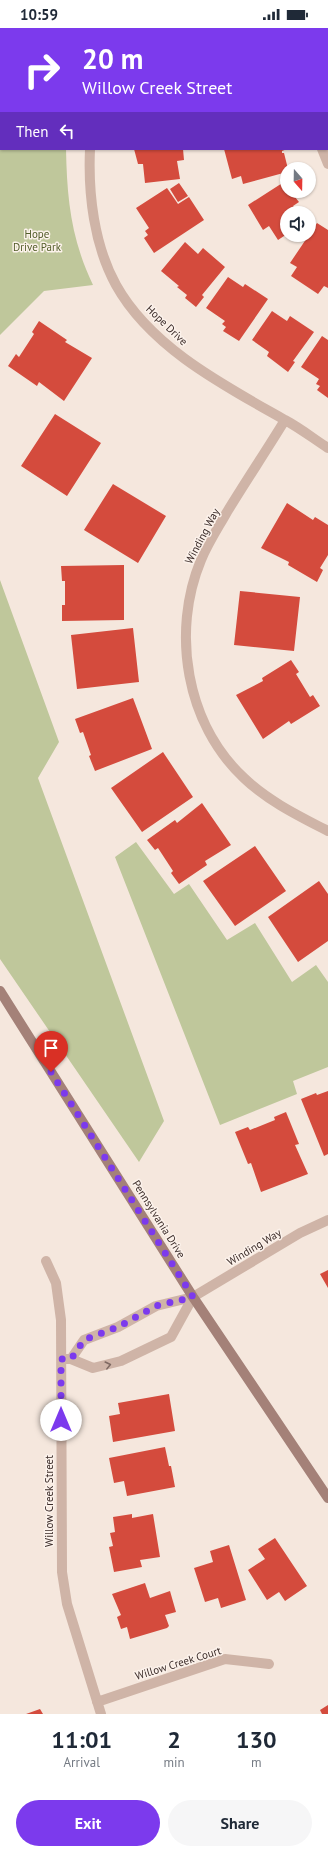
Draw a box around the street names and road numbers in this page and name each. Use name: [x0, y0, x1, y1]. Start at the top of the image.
street label: Hope Drive: [143, 302, 191, 349]
street label: Winding Way: [182, 505, 223, 566]
street label: Pennsylvania Drive: [129, 1177, 189, 1261]
street label: Winding Way: [224, 1225, 284, 1269]
street label: Willow Creek Street: [42, 1455, 56, 1547]
street label: Willow Creek Court: [133, 1643, 223, 1683]

